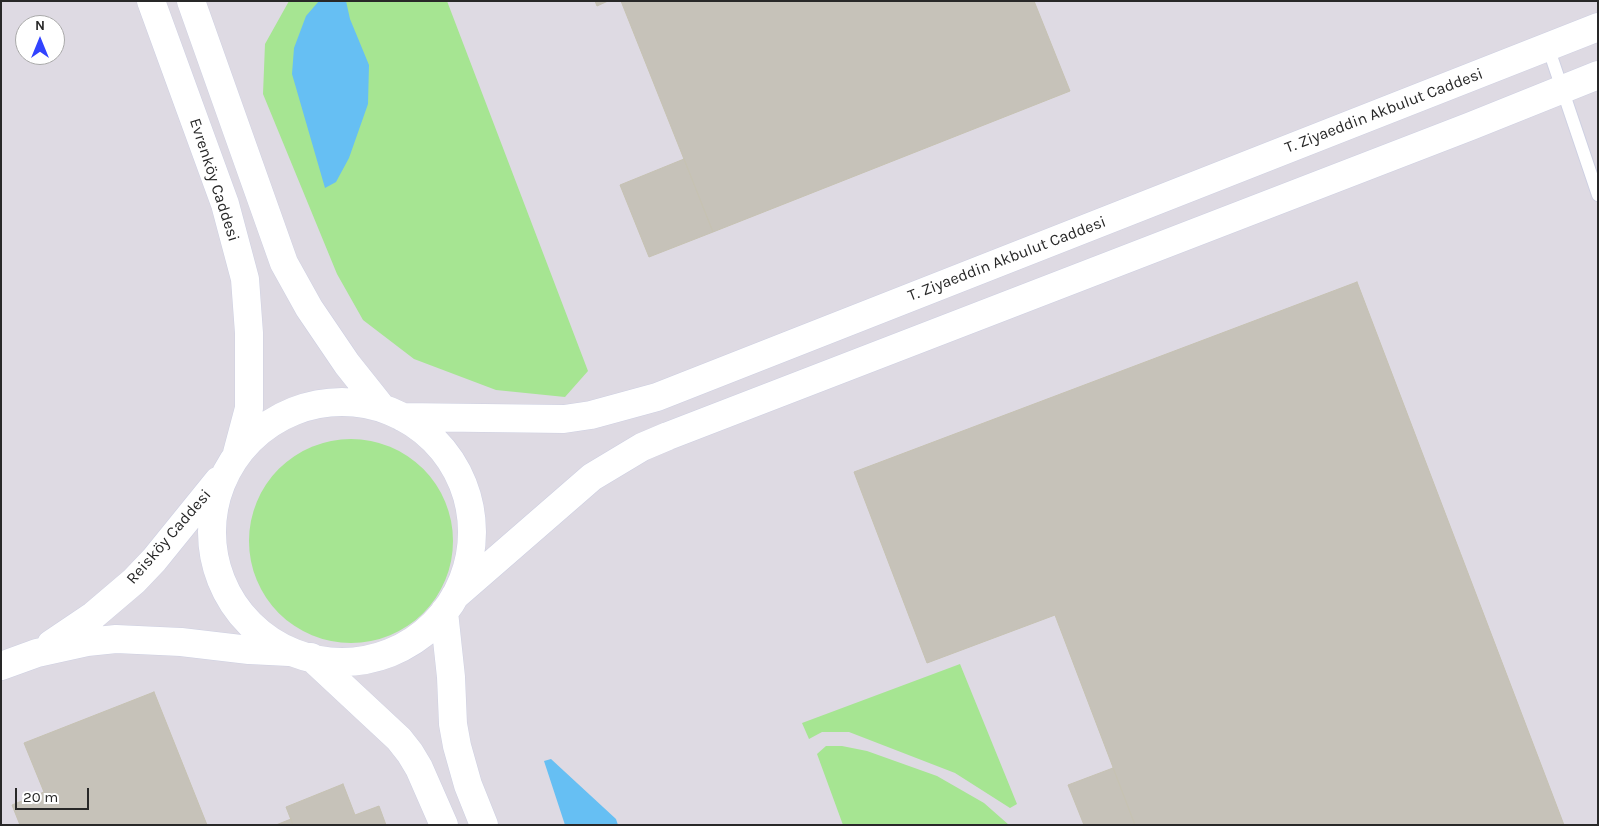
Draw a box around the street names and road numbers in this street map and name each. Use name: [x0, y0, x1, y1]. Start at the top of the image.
street label: T. Ziyaeddin Akbulut Caddesi: [1282, 64, 1486, 158]
street label: Evrenköy Caddesi: [185, 116, 243, 244]
street label: T. Ziyaeddin Akbulut Caddesi: [905, 212, 1109, 306]
street label: Reisköy Caddesi: [123, 486, 215, 588]

